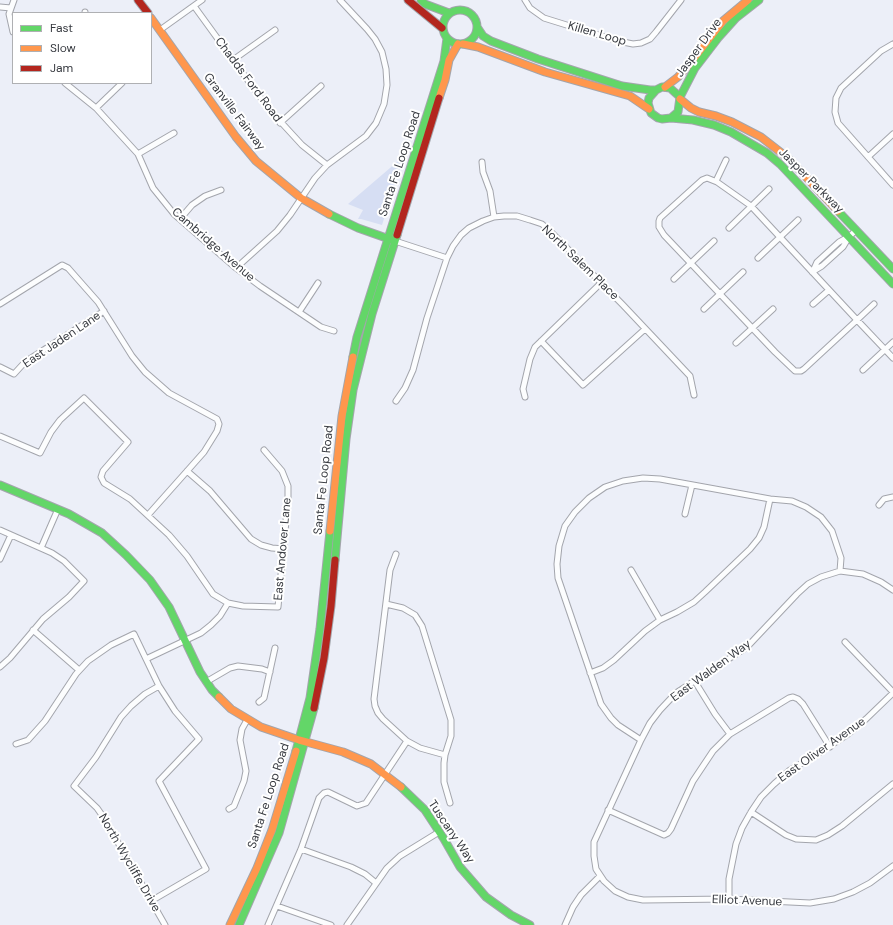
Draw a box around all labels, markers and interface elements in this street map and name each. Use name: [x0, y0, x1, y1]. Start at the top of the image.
legend: [12, 12, 152, 84]
street label: Jasper Drive: [673, 16, 725, 80]
street label: Killen Loop: [566, 19, 628, 49]
text: Fast: [50, 20, 73, 36]
street label: Chadds Ford Road: [211, 35, 285, 125]
text: Slow: [50, 40, 76, 56]
text: Jam: [50, 60, 73, 76]
street label: Granville Fairway: [200, 70, 268, 154]
street label: Santa Fe Loop Road: [376, 110, 424, 218]
street label: Jasper Parkway: [775, 145, 847, 217]
street label: Cambridge Avenue: [168, 205, 258, 285]
street label: North Salem Place: [539, 223, 621, 303]
street label: East Jaden Lane: [20, 309, 104, 371]
street label: Santa Fe Loop Road: [311, 425, 337, 535]
street label: East Andover Lane: [271, 497, 295, 601]
street label: East Walden Way: [668, 637, 754, 705]
street label: East Oliver Avenue: [776, 715, 868, 785]
street label: Santa Fe Loop Road: [245, 742, 293, 850]
street label: Tuscany Way: [425, 798, 477, 866]
street label: North Wycliffe Drive: [95, 811, 163, 915]
street label: Elliot Avenue: [711, 893, 783, 909]

